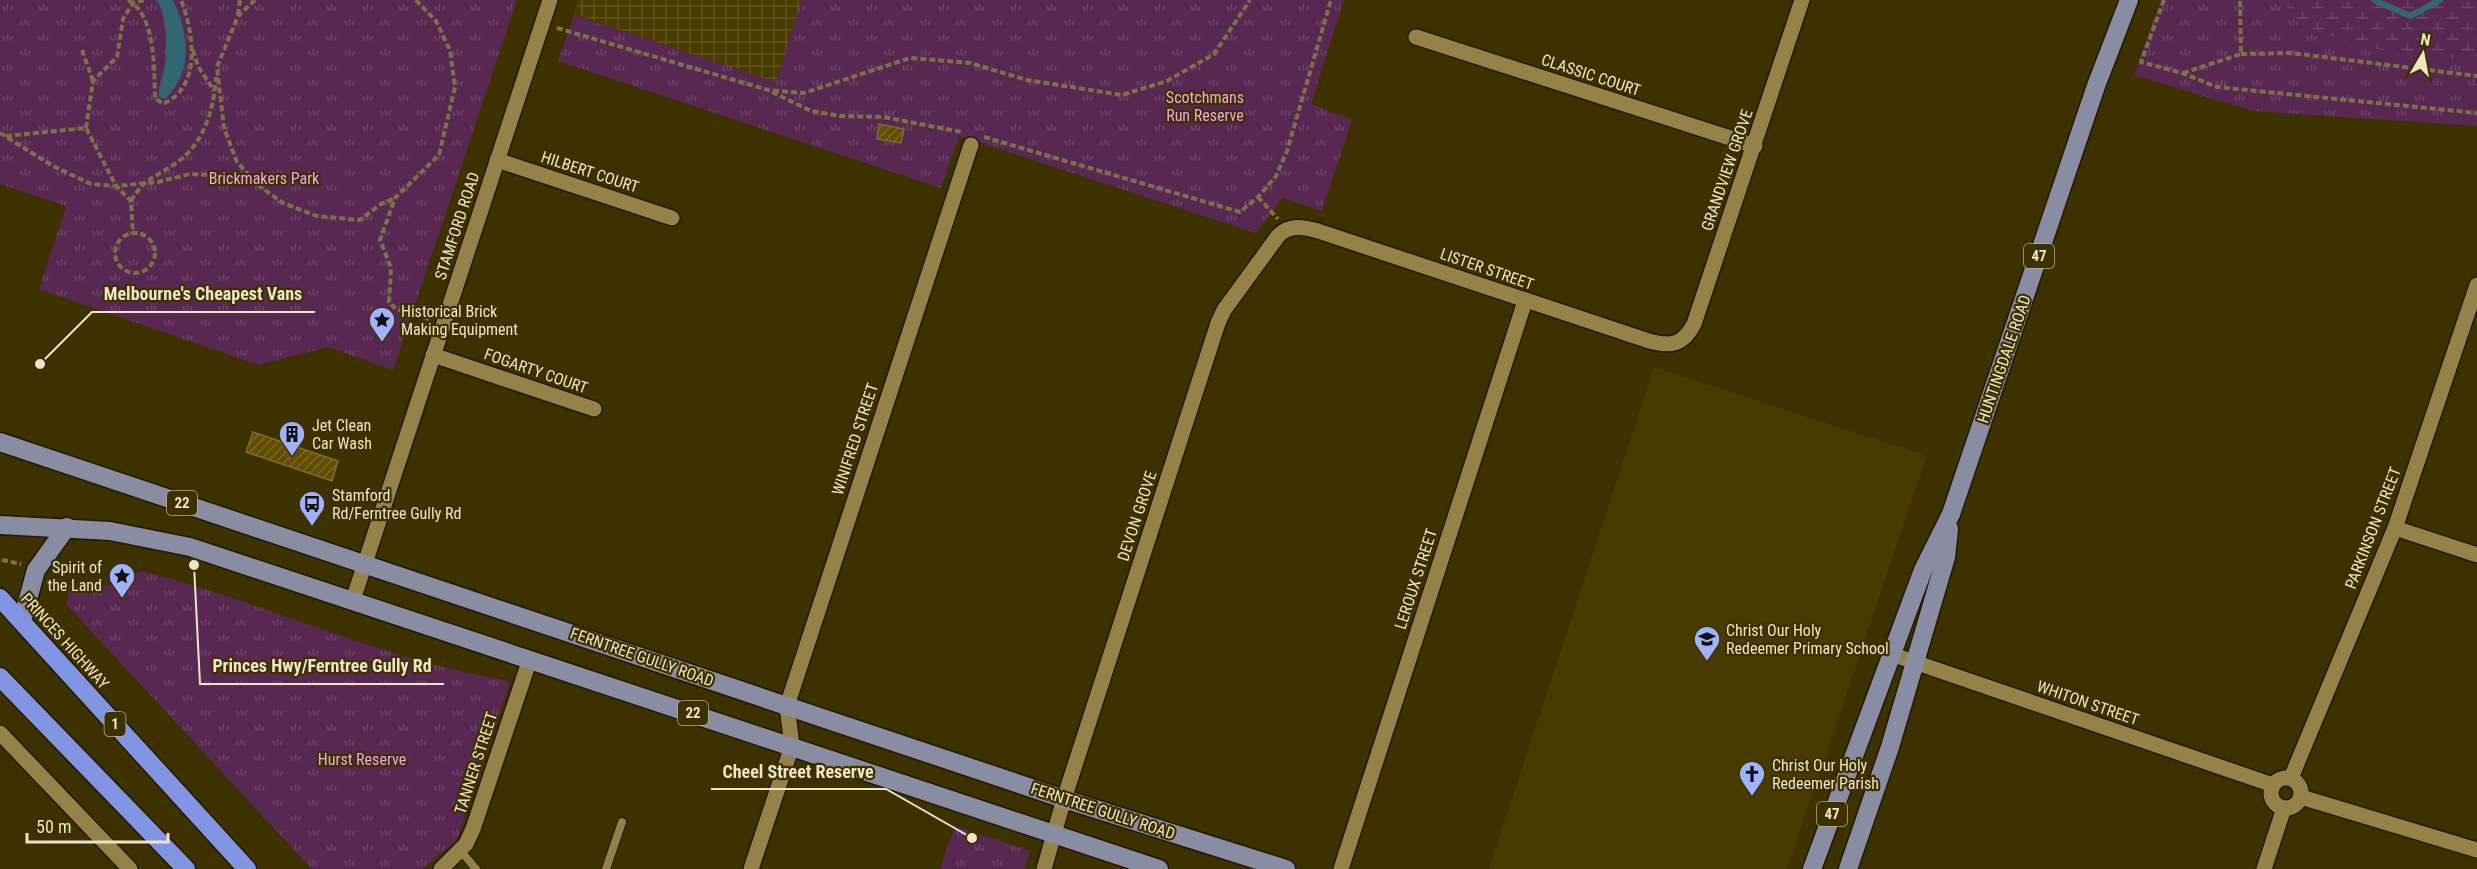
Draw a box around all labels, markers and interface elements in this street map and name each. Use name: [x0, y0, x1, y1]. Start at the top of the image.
north arrow: [2393, 24, 2453, 84]
text: N: [2419, 30, 2432, 50]
street label: CLASSIC COURT: [1539, 50, 1643, 100]
park label: Scotchmans Run Reserve: [1166, 88, 1244, 125]
street label: GRANDVIEW GROVE: [1697, 107, 1757, 233]
street label: HILBERT COURT: [539, 147, 641, 197]
park label: Brickmakers Park: [209, 169, 320, 188]
street label: STAMFORD ROAD: [431, 170, 483, 282]
street label: LISTER STREET: [1438, 244, 1536, 294]
road number: 47: [2024, 244, 2054, 268]
callout: Melbourne's Cheapest Vans: [92, 276, 315, 312]
text: Melbourne's Cheapest Vans: [104, 283, 302, 304]
street label: HUNTINGDALE ROAD: [1973, 293, 2035, 425]
place label: Historical Brick Making Equipment: [401, 302, 518, 339]
place icon: Historical Brick Making Equipment: [367, 305, 397, 343]
street label: FOGARTY COURT: [482, 344, 590, 398]
street label: WINIFRED STREET: [828, 381, 882, 497]
place label: Jet Clean Car Wash: [312, 416, 372, 453]
building icon: Jet Clean Car Wash: [277, 419, 307, 457]
street label: PARKINSON STREET: [2341, 464, 2405, 592]
street label: DEVON GROVE: [1114, 469, 1160, 563]
place label: Stamford Rd/Ferntree Gully Rd: [332, 486, 461, 523]
bus stop icon: Stamford Rd/Ferntree Gully Rd: [297, 489, 327, 527]
road number: 22: [167, 491, 197, 515]
street label: LEROUX STREET: [1391, 526, 1441, 632]
place label: Spirit of the Land: [47, 558, 102, 595]
place icon: Spirit of the Land: [107, 561, 137, 599]
street label: PRINCES HIGHWAY: [17, 589, 113, 693]
place label: Christ Our Holy Redeemer Primary School: [1726, 621, 1889, 658]
street label: FERNTREE GULLY ROAD: [568, 624, 716, 690]
school or university icon: Christ Our Holy Redeemer Primary School: [1692, 624, 1722, 662]
callout: Princes Hwy/Ferntree Gully Rd: [200, 648, 444, 684]
text: Princes Hwy/Ferntree Gully Rd: [212, 655, 432, 676]
street label: WHITON STREET: [2034, 677, 2142, 729]
road number: 22: [678, 701, 708, 725]
street label: TANNER STREET: [451, 709, 501, 817]
road number: 1: [104, 712, 126, 736]
park label: Hurst Reserve: [318, 750, 406, 769]
callout: Cheel Street Reserve: [711, 753, 886, 789]
place label: Christ Our Holy Redeemer Parish: [1772, 756, 1879, 793]
church icon: Christ Our Holy Redeemer Parish: [1737, 759, 1767, 797]
text: Cheel Street Reserve: [723, 761, 874, 782]
street label: FERNTREE GULLY ROAD: [1029, 779, 1177, 843]
road number: 47: [1817, 802, 1847, 826]
scale bar: [27, 806, 168, 844]
text: 50 m: [36, 816, 71, 837]

